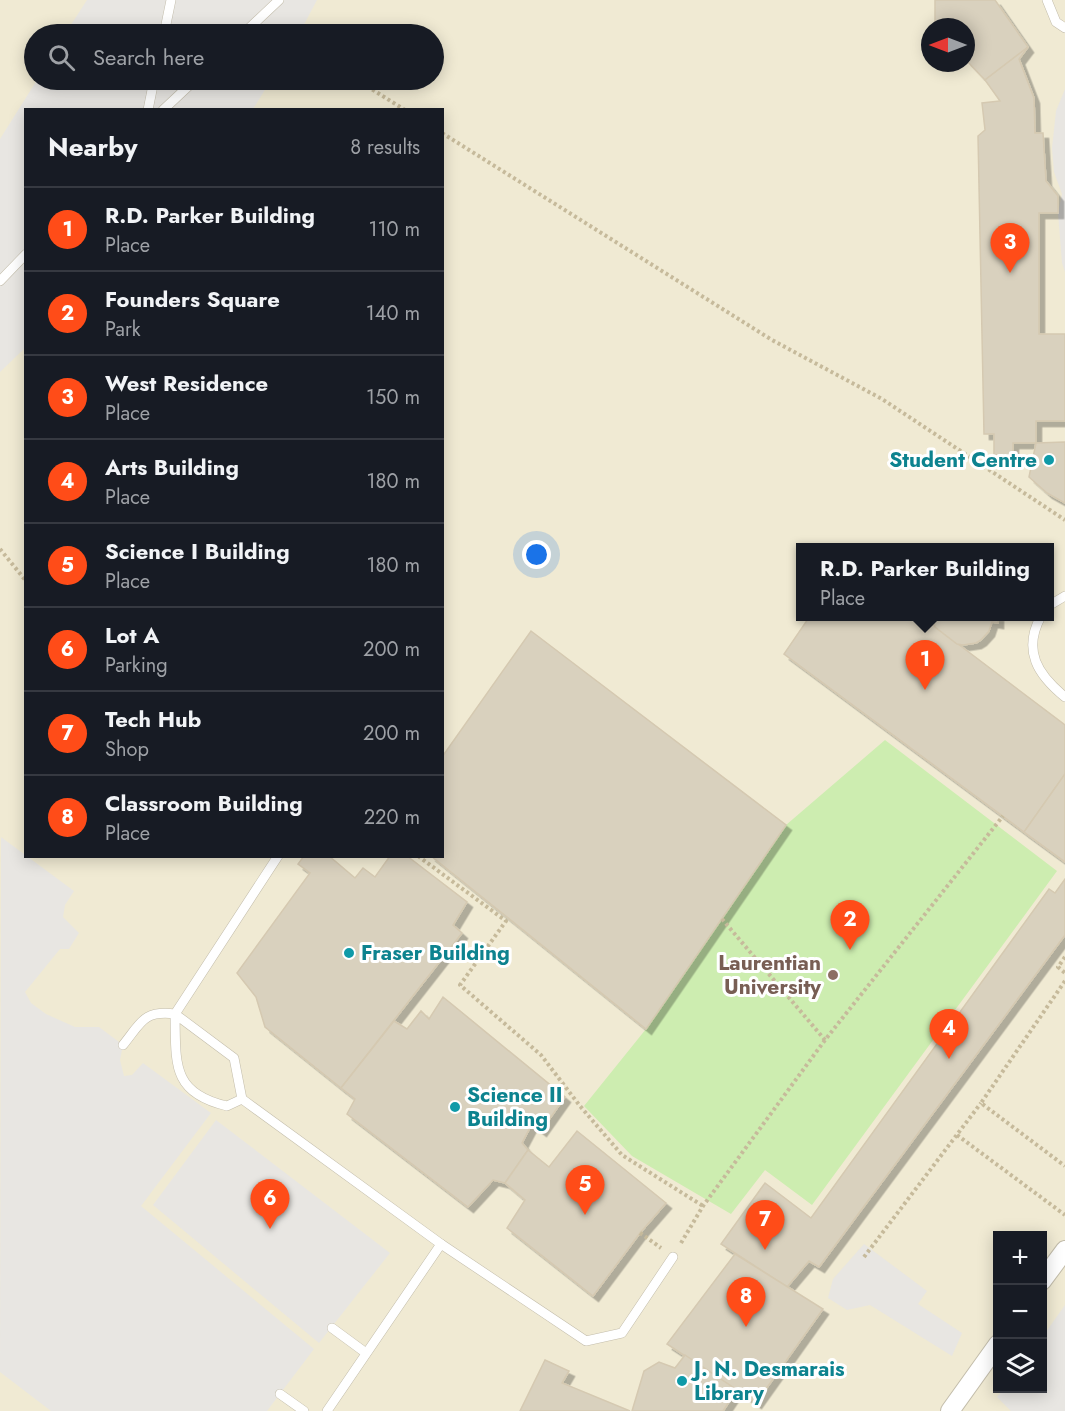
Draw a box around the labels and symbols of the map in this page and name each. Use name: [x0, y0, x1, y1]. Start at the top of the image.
north arrow: [921, 18, 975, 72]
pin: 3: [990, 224, 1030, 273]
place label: Student Centre: [889, 445, 1037, 475]
marker: Student Centre: [1042, 453, 1056, 467]
your location: [522, 540, 551, 569]
pin: 1: [906, 640, 944, 690]
pin: 2: [830, 900, 870, 950]
place label: Fraser Building: [361, 938, 510, 968]
marker: Fraser Building: [342, 946, 356, 960]
place label: Laurentian University: [718, 948, 822, 1002]
marker: Laurentian University: [826, 968, 840, 982]
pin: 4: [930, 1010, 968, 1059]
place label: Science II Building: [467, 1080, 563, 1134]
marker: Science II Building: [448, 1100, 462, 1114]
pin: 5: [566, 1166, 604, 1215]
pin: 6: [250, 1180, 290, 1229]
pin: 7: [746, 1200, 784, 1250]
pin: 8: [726, 1278, 766, 1327]
place label: J. N. Desmarais Library: [690, 1354, 845, 1408]
marker: J. N. Desmarais Library: [675, 1374, 689, 1388]

